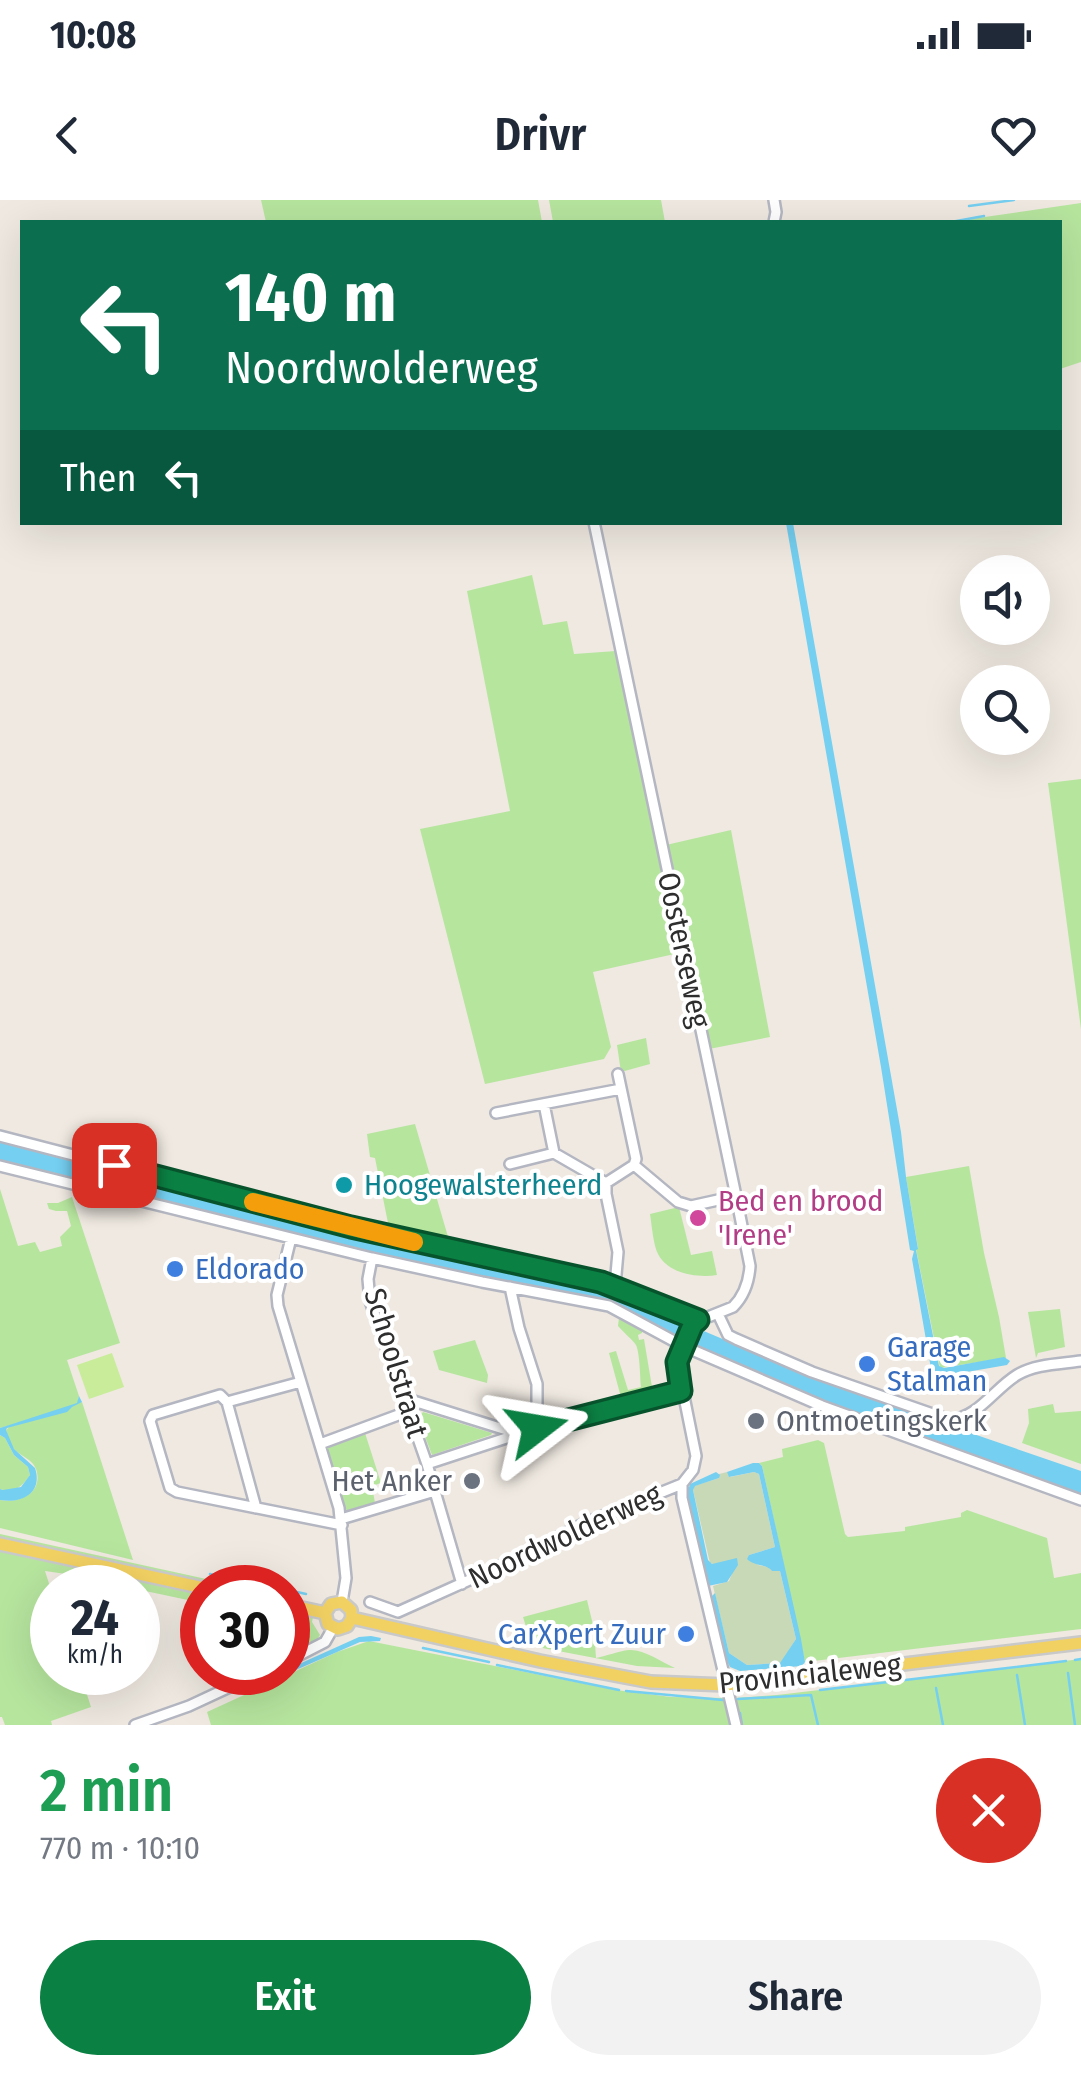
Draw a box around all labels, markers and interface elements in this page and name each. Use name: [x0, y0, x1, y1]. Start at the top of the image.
text: 10:08: [50, 12, 136, 58]
icon: back: [40, 108, 95, 163]
text: Drivr: [495, 108, 586, 162]
icon: heart: [986, 108, 1041, 163]
text: 140 m: [225, 256, 397, 340]
icon: left: [60, 260, 190, 390]
text: Noordwolderweg: [225, 341, 538, 395]
icon: left: [156, 450, 211, 505]
text: Then: [60, 455, 136, 501]
map controls: [960, 555, 1050, 755]
button: sound: [960, 555, 1050, 645]
button: search: [960, 665, 1050, 755]
street label: Oosterseweg: [650, 869, 718, 1032]
pin: [72, 1123, 157, 1208]
icon: arrive: [87, 1138, 142, 1193]
place label: Hoogewalsterheerd: [364, 1167, 602, 1203]
marker: Hoogewalsterheerd: [333, 1174, 355, 1196]
place label: Bed en brood 'Irene': [718, 1183, 883, 1253]
marker: Bed en brood 'Irene': [687, 1207, 709, 1229]
place label: Eldorado: [195, 1251, 305, 1287]
marker: Eldorado: [164, 1258, 186, 1280]
street label: Schoolstraat: [356, 1284, 436, 1442]
place label: Garage Stalman: [887, 1329, 987, 1399]
marker: Garage Stalman: [856, 1353, 878, 1375]
position arrow: [485, 1376, 589, 1480]
place label: Ontmoetingskerk: [776, 1403, 987, 1439]
marker: Ontmoetingskerk: [745, 1410, 767, 1432]
place label: Het Anker: [332, 1463, 453, 1499]
marker: Het Anker: [461, 1470, 483, 1492]
street label: Noordwolderweg: [463, 1475, 668, 1596]
speed limit sign: 30: [180, 1565, 310, 1695]
text: 24: [71, 1588, 119, 1648]
place label: CarXpert Zuur: [498, 1616, 667, 1652]
marker: CarXpert Zuur: [675, 1623, 697, 1645]
text: km/h: [67, 1640, 123, 1670]
street label: Provincialeweg: [717, 1646, 904, 1701]
text: 2 min: [40, 1755, 173, 1827]
button: close: [936, 1758, 1041, 1863]
text: 770 m · 10:10: [40, 1829, 200, 1867]
button: Exit: [40, 1940, 531, 2055]
button: Share: [551, 1940, 1041, 2055]

